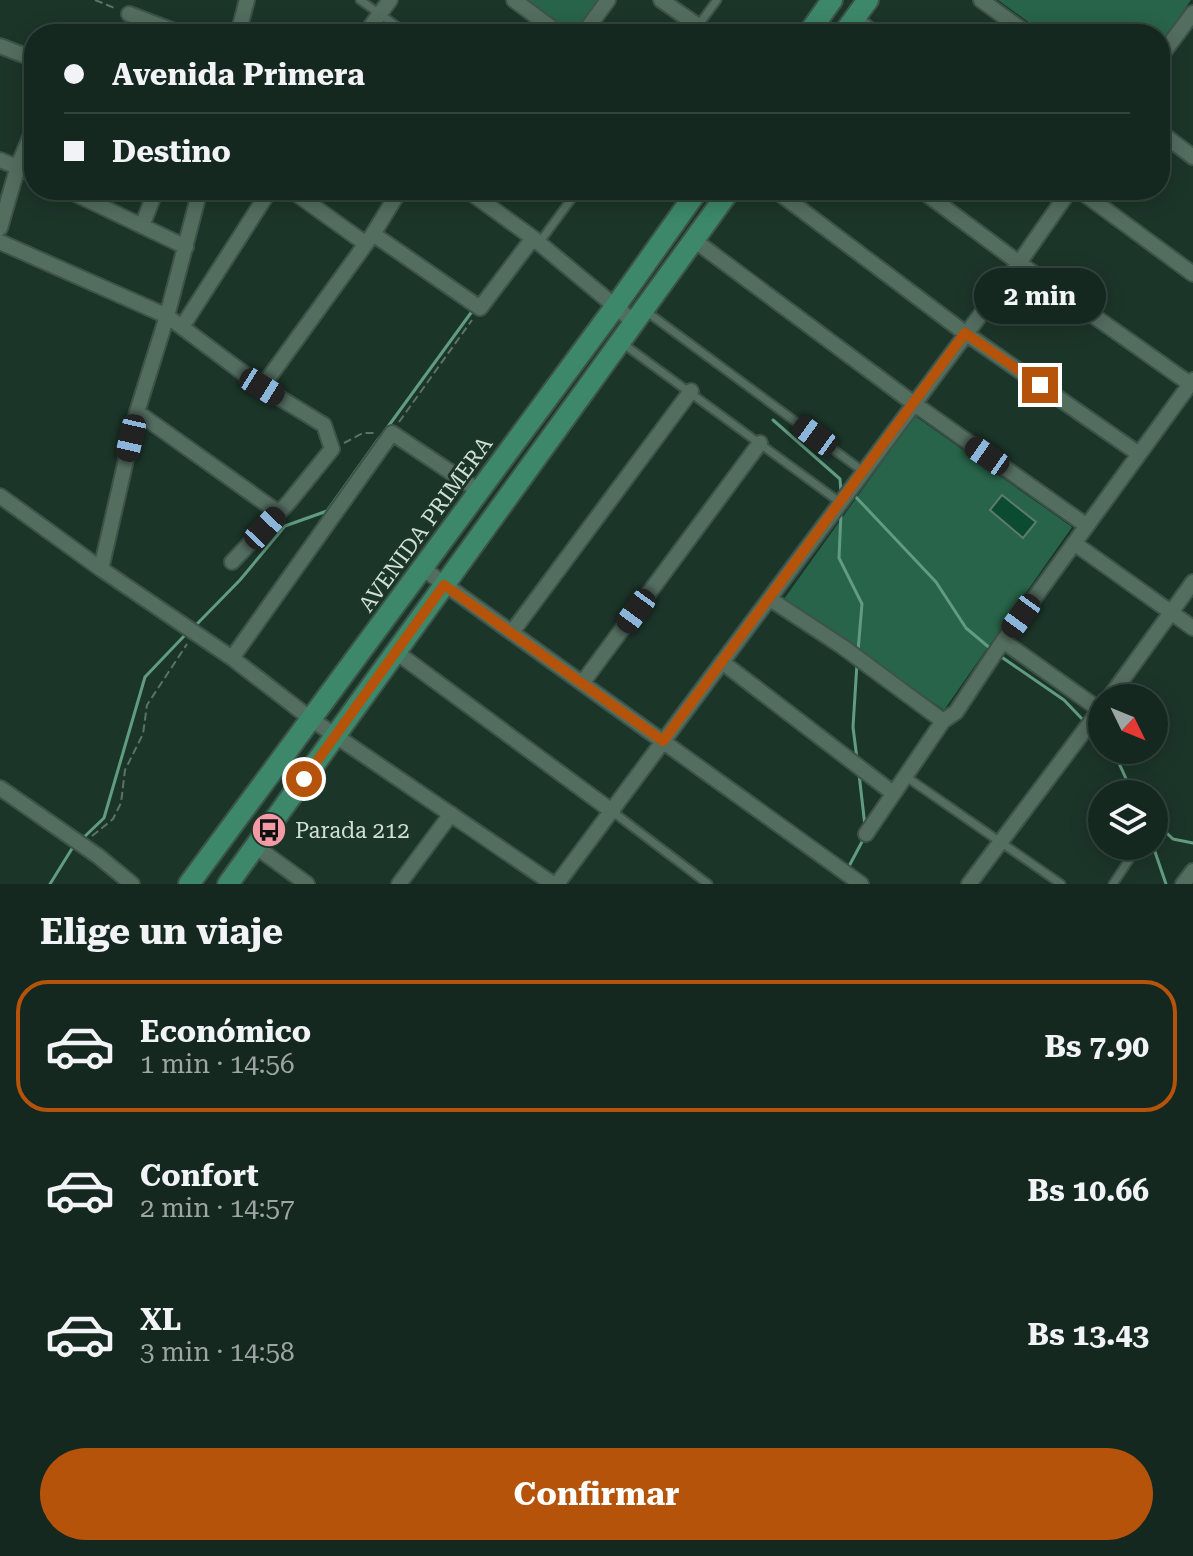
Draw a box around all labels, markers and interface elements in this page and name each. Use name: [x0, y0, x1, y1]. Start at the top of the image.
text: Avenida Primera: [112, 57, 365, 92]
text: Destino: [112, 134, 231, 169]
callout: 2 min: [974, 269, 1106, 325]
text: 2 min: [1004, 281, 1076, 311]
car: [235, 364, 289, 410]
route end: [1022, 367, 1058, 403]
car: [114, 412, 148, 464]
car: [789, 412, 841, 460]
street label: AVENIDA PRIMERA: [353, 431, 498, 617]
car: [960, 432, 1014, 480]
car: [240, 502, 290, 554]
car: [612, 585, 660, 637]
car: [997, 590, 1045, 642]
north arrow: [1088, 684, 1168, 764]
map controls: [1088, 684, 1168, 860]
route start: [286, 761, 322, 797]
button: layers: [1088, 780, 1168, 860]
bus stop icon: Parada 212: [250, 811, 288, 849]
place label: Parada 212: [295, 818, 410, 843]
text: Elige un viaje: [40, 911, 283, 953]
icon: car: [44, 1010, 116, 1082]
text: Económico: [140, 1014, 311, 1049]
text: Bs 7.90: [1044, 1029, 1149, 1064]
text: 1 min · 14:56: [140, 1049, 295, 1079]
icon: car: [44, 1154, 116, 1226]
text: Confort: [140, 1158, 259, 1193]
text: Bs 10.66: [1028, 1173, 1149, 1208]
text: 2 min · 14:57: [140, 1193, 295, 1223]
icon: car: [44, 1298, 116, 1370]
text: XL: [140, 1302, 181, 1337]
text: Bs 13.43: [1028, 1317, 1149, 1352]
text: 3 min · 14:58: [140, 1337, 295, 1367]
button: Confirmar: [40, 1448, 1153, 1540]

